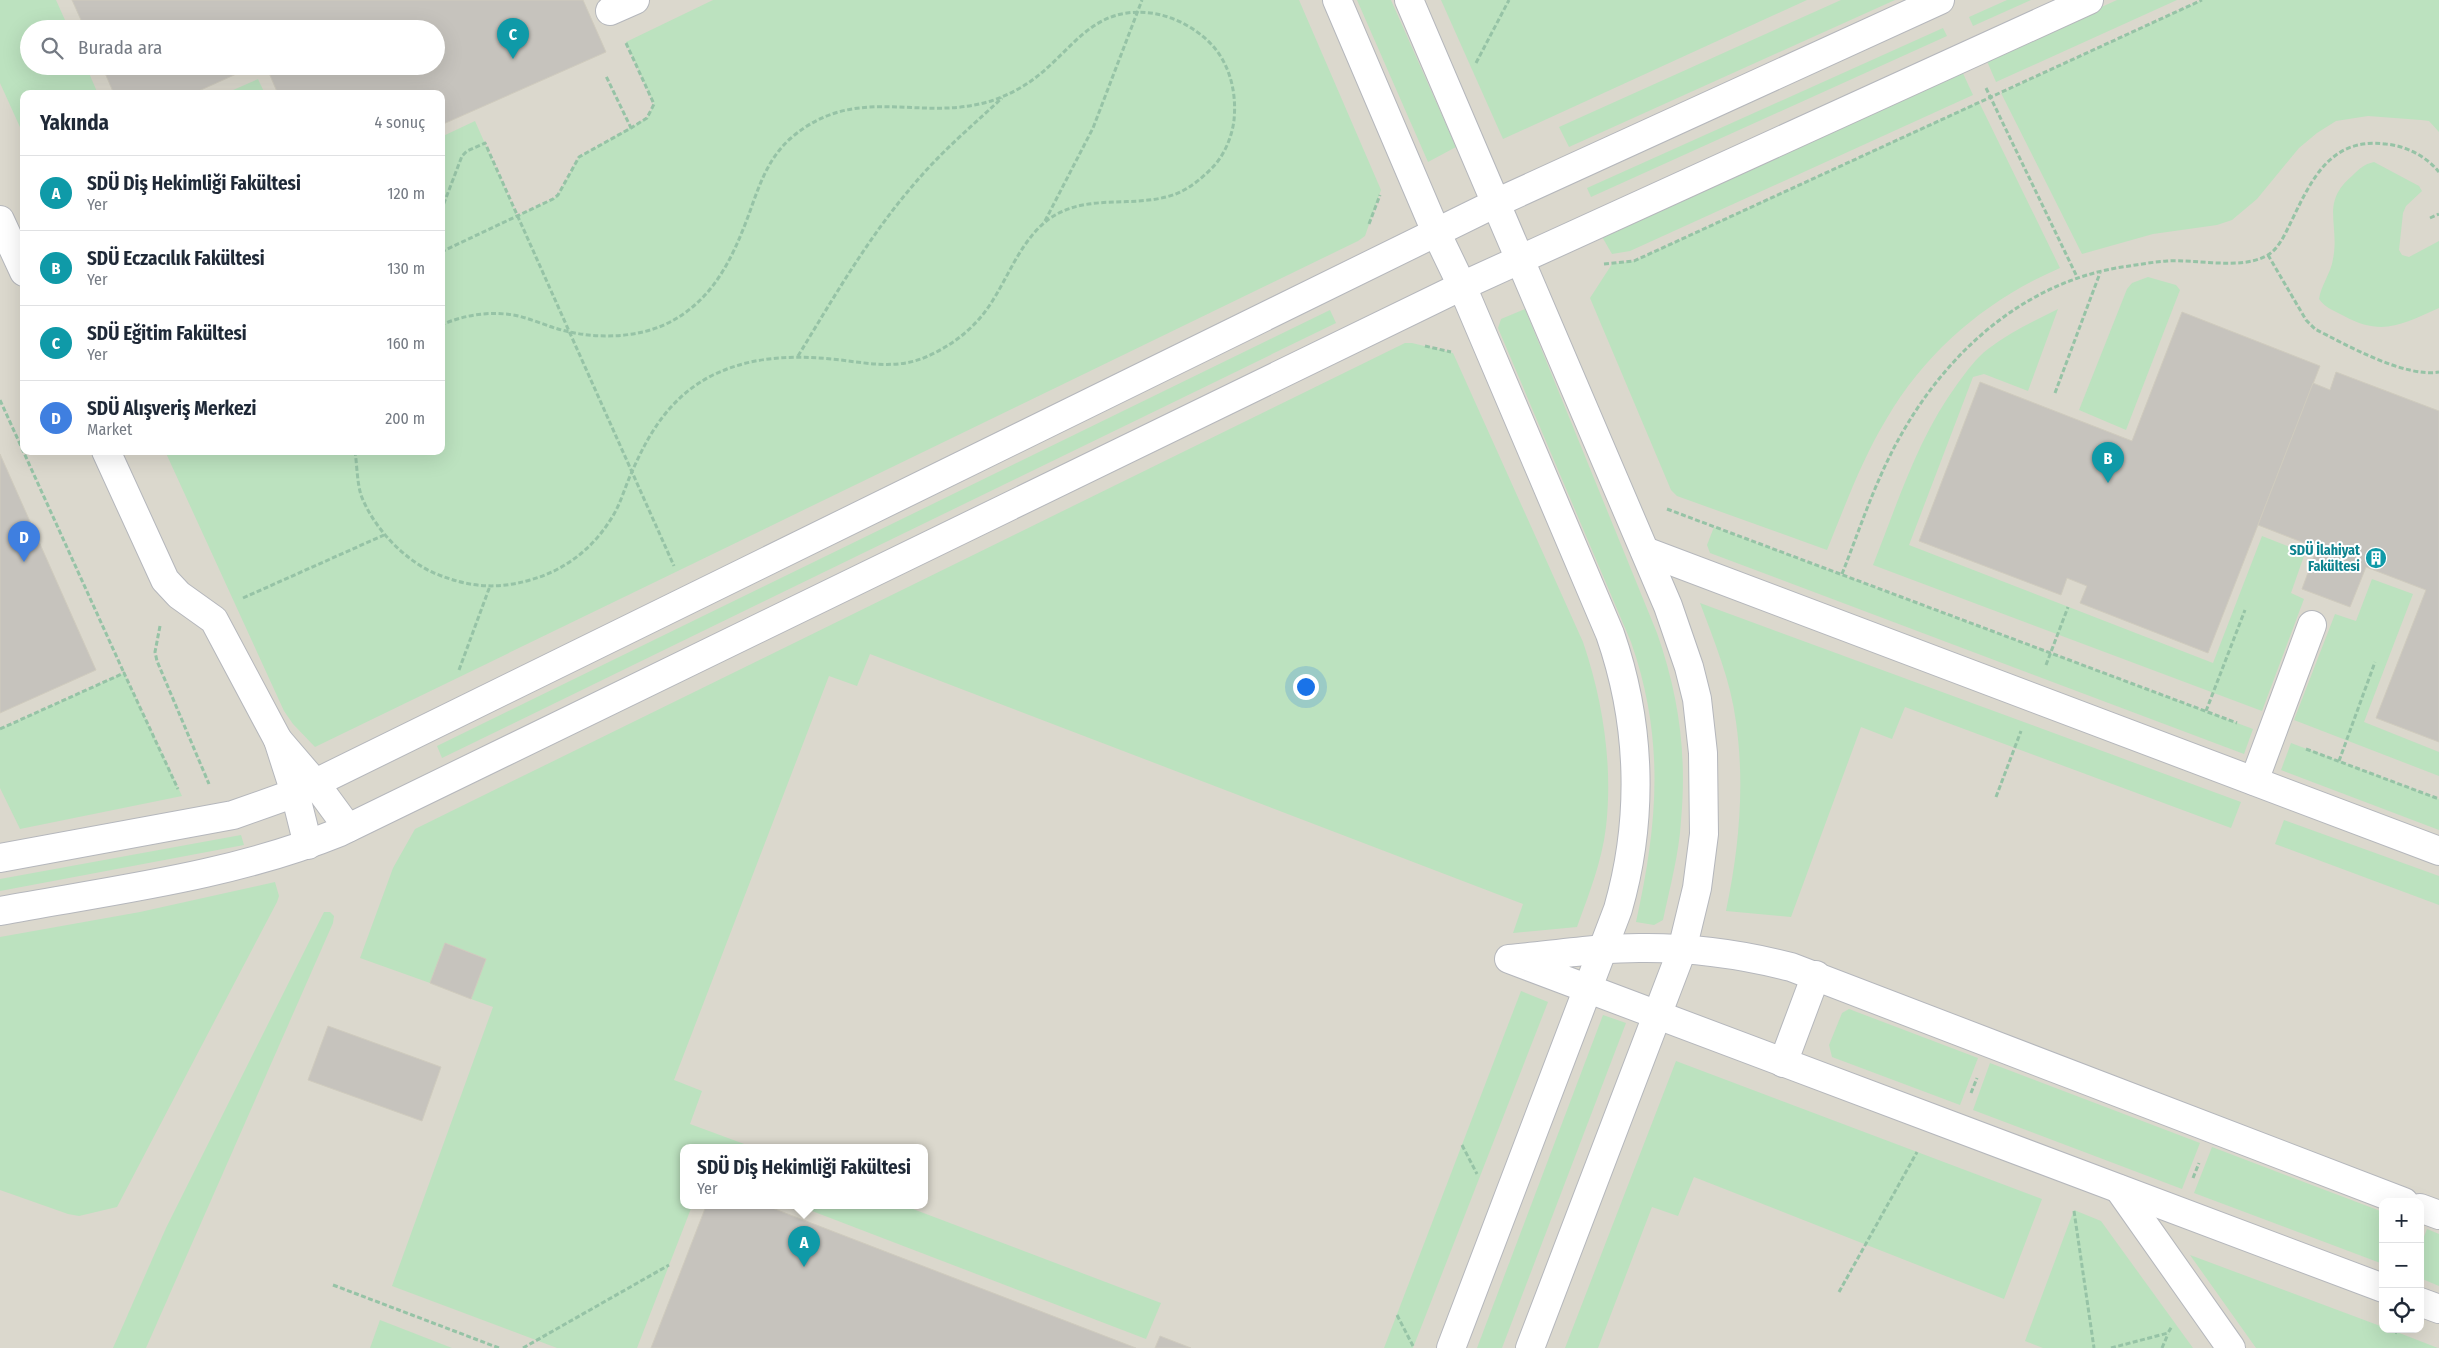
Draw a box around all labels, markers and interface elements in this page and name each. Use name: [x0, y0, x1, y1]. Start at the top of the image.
pin: C: [497, 18, 529, 59]
search box: [20, 20, 445, 75]
icon: search: [38, 34, 66, 62]
text: Burada ara: [78, 36, 162, 59]
text: Yakında: [40, 110, 109, 136]
text: 4 sonuç: [375, 113, 425, 132]
text: SDÜ Diş Hekimliği Fakültesi: [87, 172, 301, 195]
text: A: [52, 184, 60, 203]
text: 120 m: [387, 184, 425, 203]
text: Yer: [87, 195, 108, 214]
text: SDÜ Eczacılık Fakültesi: [87, 247, 265, 270]
text: B: [52, 259, 60, 278]
text: 130 m: [387, 259, 425, 278]
text: Yer: [87, 270, 108, 289]
text: SDÜ Eğitim Fakültesi: [87, 322, 247, 345]
text: C: [52, 334, 60, 353]
text: 160 m: [386, 334, 425, 353]
text: Yer: [87, 345, 108, 364]
text: SDÜ Alışveriş Merkezi: [87, 397, 256, 420]
text: D: [51, 409, 61, 428]
text: 200 m: [385, 409, 425, 428]
text: Market: [87, 420, 132, 439]
pin: B: [2092, 442, 2124, 483]
pin: D: [8, 521, 40, 562]
place label: SDÜ İlahiyat Fakültesi: [2290, 541, 2361, 575]
building icon: SDÜ İlahiyat Fakültesi: [2364, 546, 2388, 570]
your location: [1293, 674, 1319, 700]
popup: [680, 1144, 928, 1209]
text: SDÜ Diş Hekimliği Fakültesi: [697, 1156, 911, 1179]
text: Yer: [697, 1179, 718, 1198]
map controls: [2379, 1198, 2424, 1333]
button: +: [2379, 1198, 2424, 1243]
pin: A: [788, 1226, 820, 1267]
button: −: [2379, 1243, 2424, 1288]
button: locate: [2379, 1288, 2424, 1333]

